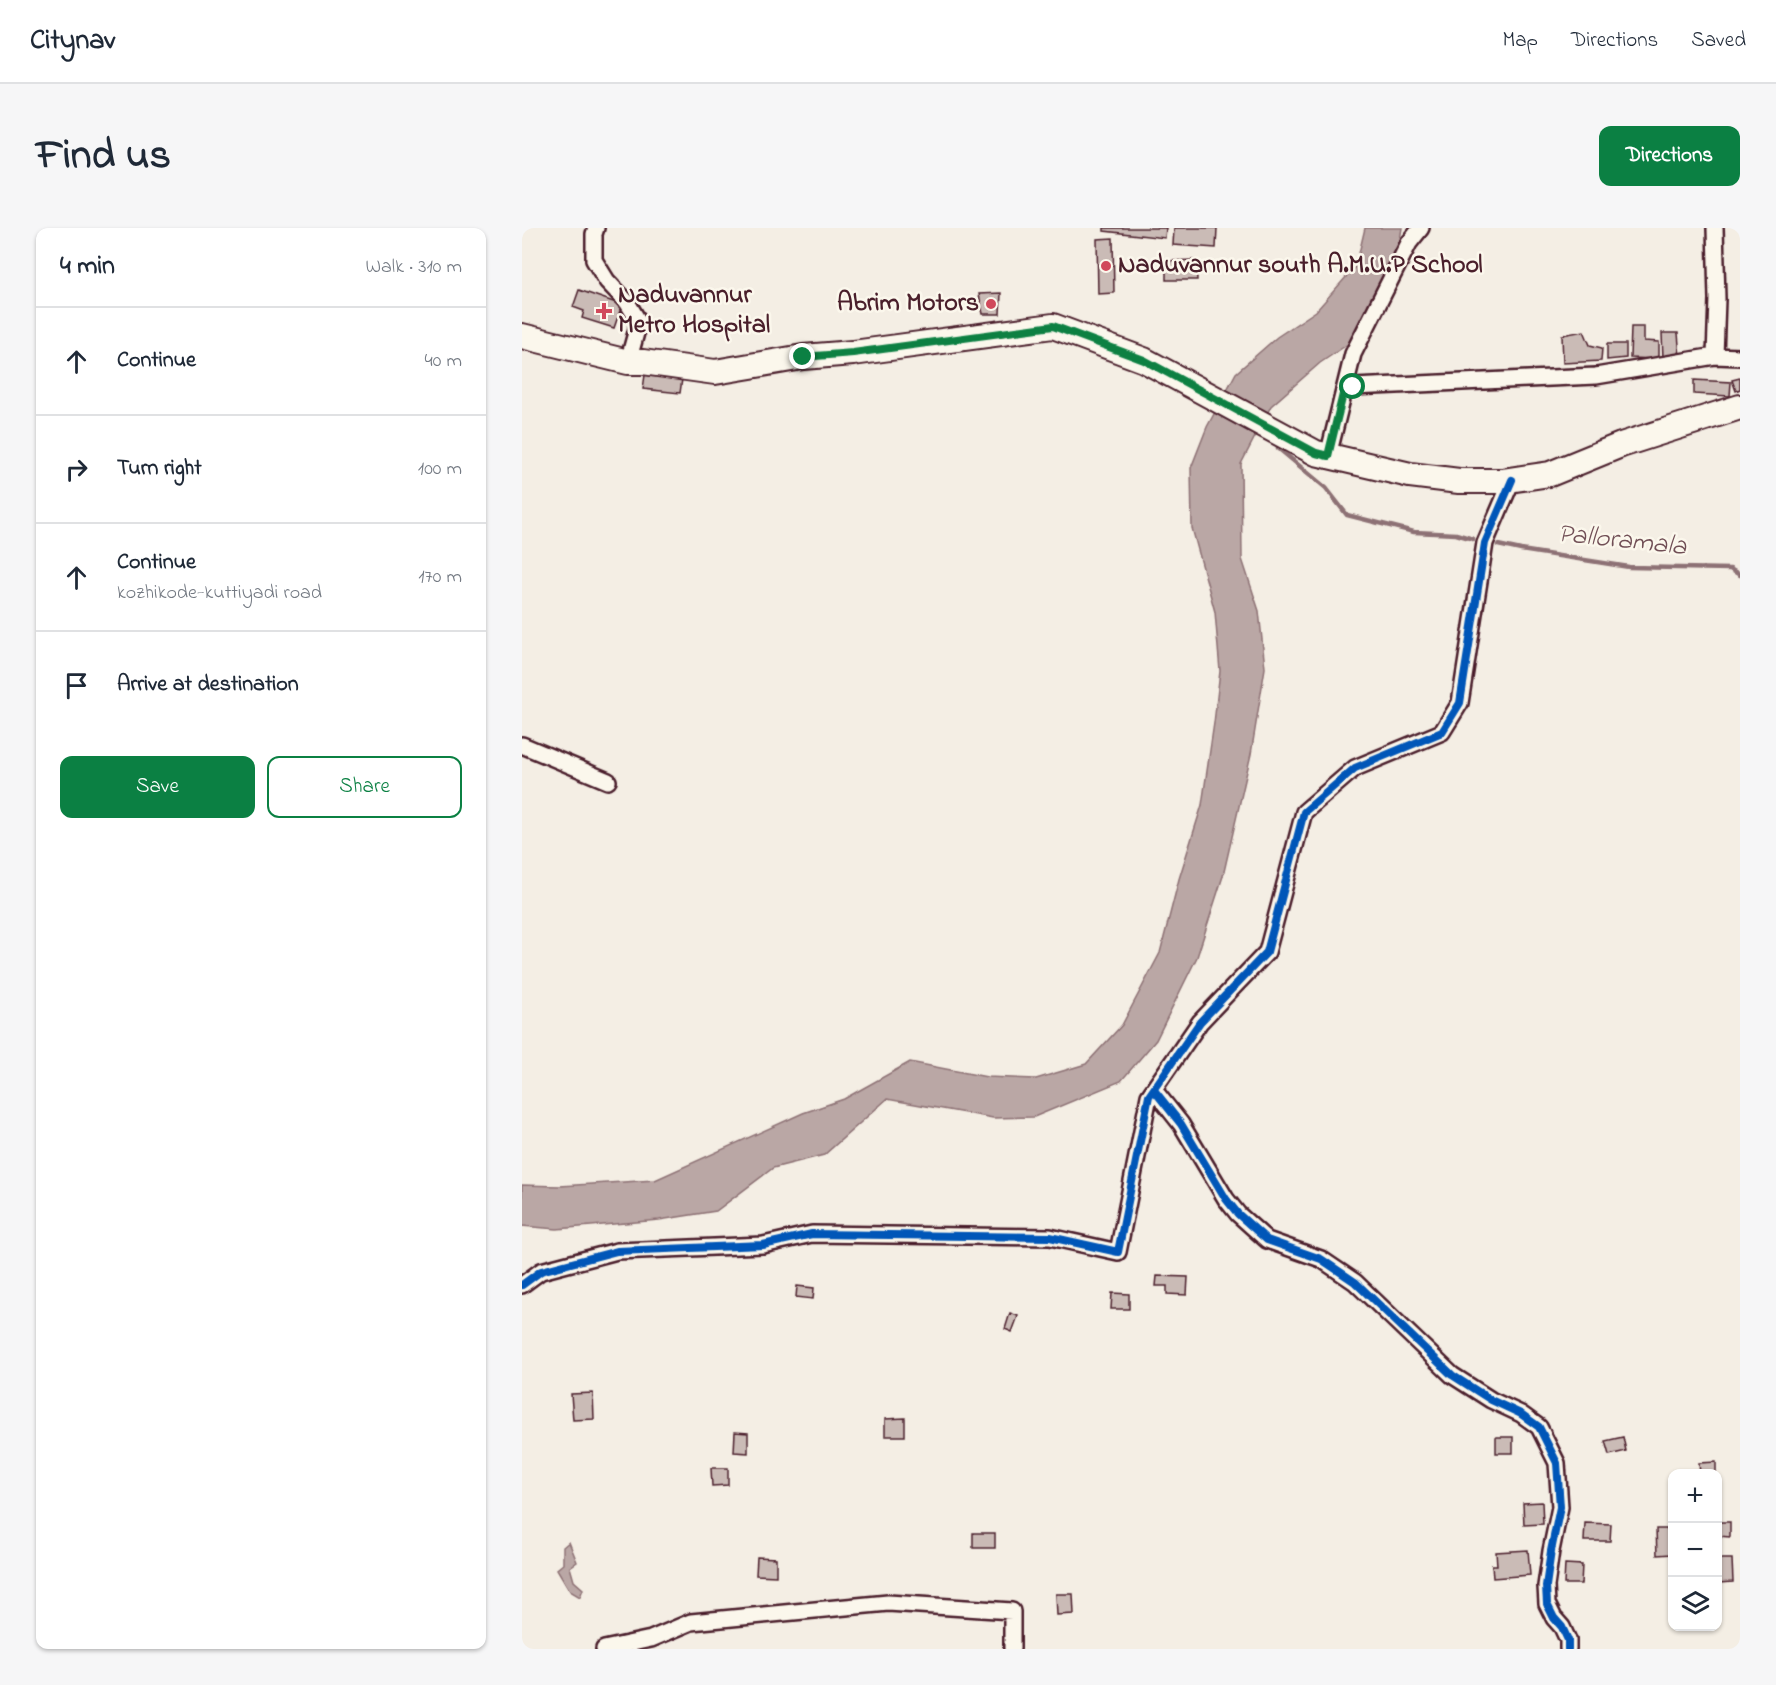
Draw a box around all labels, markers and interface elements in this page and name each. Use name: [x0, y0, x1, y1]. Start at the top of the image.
text: Citynav: [30, 21, 115, 62]
text: Map: [1502, 26, 1538, 56]
text: Directions: [1571, 26, 1658, 56]
text: Saved: [1691, 26, 1746, 56]
text: Find us: [36, 126, 171, 187]
button: Directions: [1599, 126, 1740, 186]
place label: Naduvannur south A.M.U.P School: [1118, 247, 1483, 285]
text: 4 min: [60, 248, 115, 286]
text: Walk · 310 m: [366, 253, 462, 282]
marker: Naduvannur south A.M.U.P School: [1099, 259, 1113, 273]
place label: Naduvannur Metro Hospital: [618, 277, 770, 345]
place label: Abrim Motors: [837, 285, 979, 323]
marker: Abrim Motors: [984, 297, 998, 311]
marker: Naduvannur Metro Hospital: [595, 302, 613, 320]
route end: [789, 343, 815, 369]
icon: ahead: [60, 345, 93, 378]
text: Continue: [117, 345, 196, 377]
text: 40 m: [425, 347, 462, 376]
route start: [1339, 373, 1365, 399]
icon: right: [60, 453, 93, 486]
text: Turn right: [117, 453, 202, 485]
text: 100 m: [418, 455, 462, 484]
water label: Palloramala: [1556, 515, 1689, 567]
text: Continue: [117, 547, 196, 579]
icon: ahead: [60, 561, 93, 594]
text: 170 m: [418, 563, 462, 592]
text: kozhikode-kuttiyadi road: [117, 579, 322, 608]
icon: arrive: [60, 669, 93, 702]
text: Arrive at destination: [117, 669, 299, 701]
button: Save: [60, 756, 255, 818]
button: Share: [267, 756, 462, 818]
map controls: [1668, 1469, 1722, 1631]
button: +: [1668, 1469, 1722, 1523]
button: −: [1668, 1523, 1722, 1577]
button: layers: [1668, 1577, 1722, 1631]

